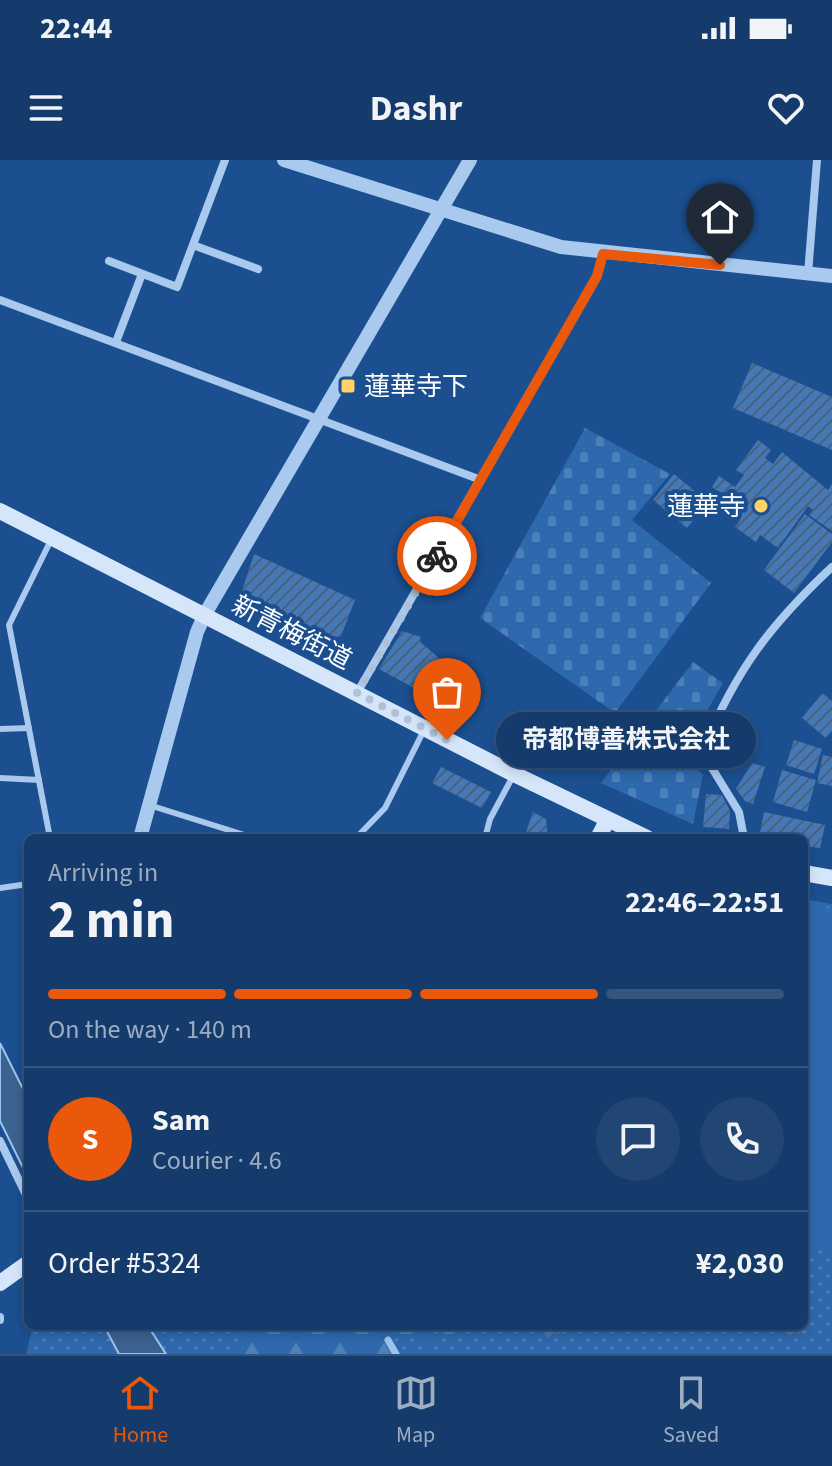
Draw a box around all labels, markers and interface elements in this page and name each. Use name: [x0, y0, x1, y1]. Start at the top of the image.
text: 22:44: [40, 7, 112, 50]
text: Dashr: [370, 83, 462, 134]
icon: menu: [24, 86, 68, 130]
icon: heart: [764, 86, 808, 130]
pin: [686, 183, 754, 265]
icon: home: [698, 195, 742, 239]
place label: 蓮華寺下: [364, 368, 468, 405]
marker: 蓮華寺下: [339, 377, 357, 395]
place label: 蓮華寺: [667, 488, 745, 525]
marker: 蓮華寺: [752, 497, 770, 515]
courier: [397, 516, 477, 596]
icon: bike: [415, 534, 459, 578]
street label: 新青梅街道: [225, 586, 358, 678]
pin: [413, 658, 481, 740]
icon: bag: [425, 670, 469, 714]
callout: 帝都博善株式会社: [495, 712, 755, 768]
text: 帝都博善株式会社: [522, 721, 730, 758]
text: Arriving in: [48, 854, 158, 891]
text: 22:46–22:51: [625, 881, 784, 924]
text: 2 min: [48, 884, 175, 958]
text: On the way · 140 m: [48, 1011, 252, 1048]
button: chat: [596, 1097, 680, 1181]
button: phone: [700, 1097, 784, 1181]
text: Sam: [152, 1099, 210, 1142]
text: S: [82, 1118, 98, 1161]
text: Courier · 4.6: [152, 1142, 282, 1179]
text: Order #5324: [48, 1242, 201, 1285]
text: ¥2,030: [696, 1242, 784, 1285]
tab: Home: [113, 1371, 168, 1451]
tab: Map: [394, 1371, 438, 1451]
tab: Saved: [663, 1371, 719, 1451]

